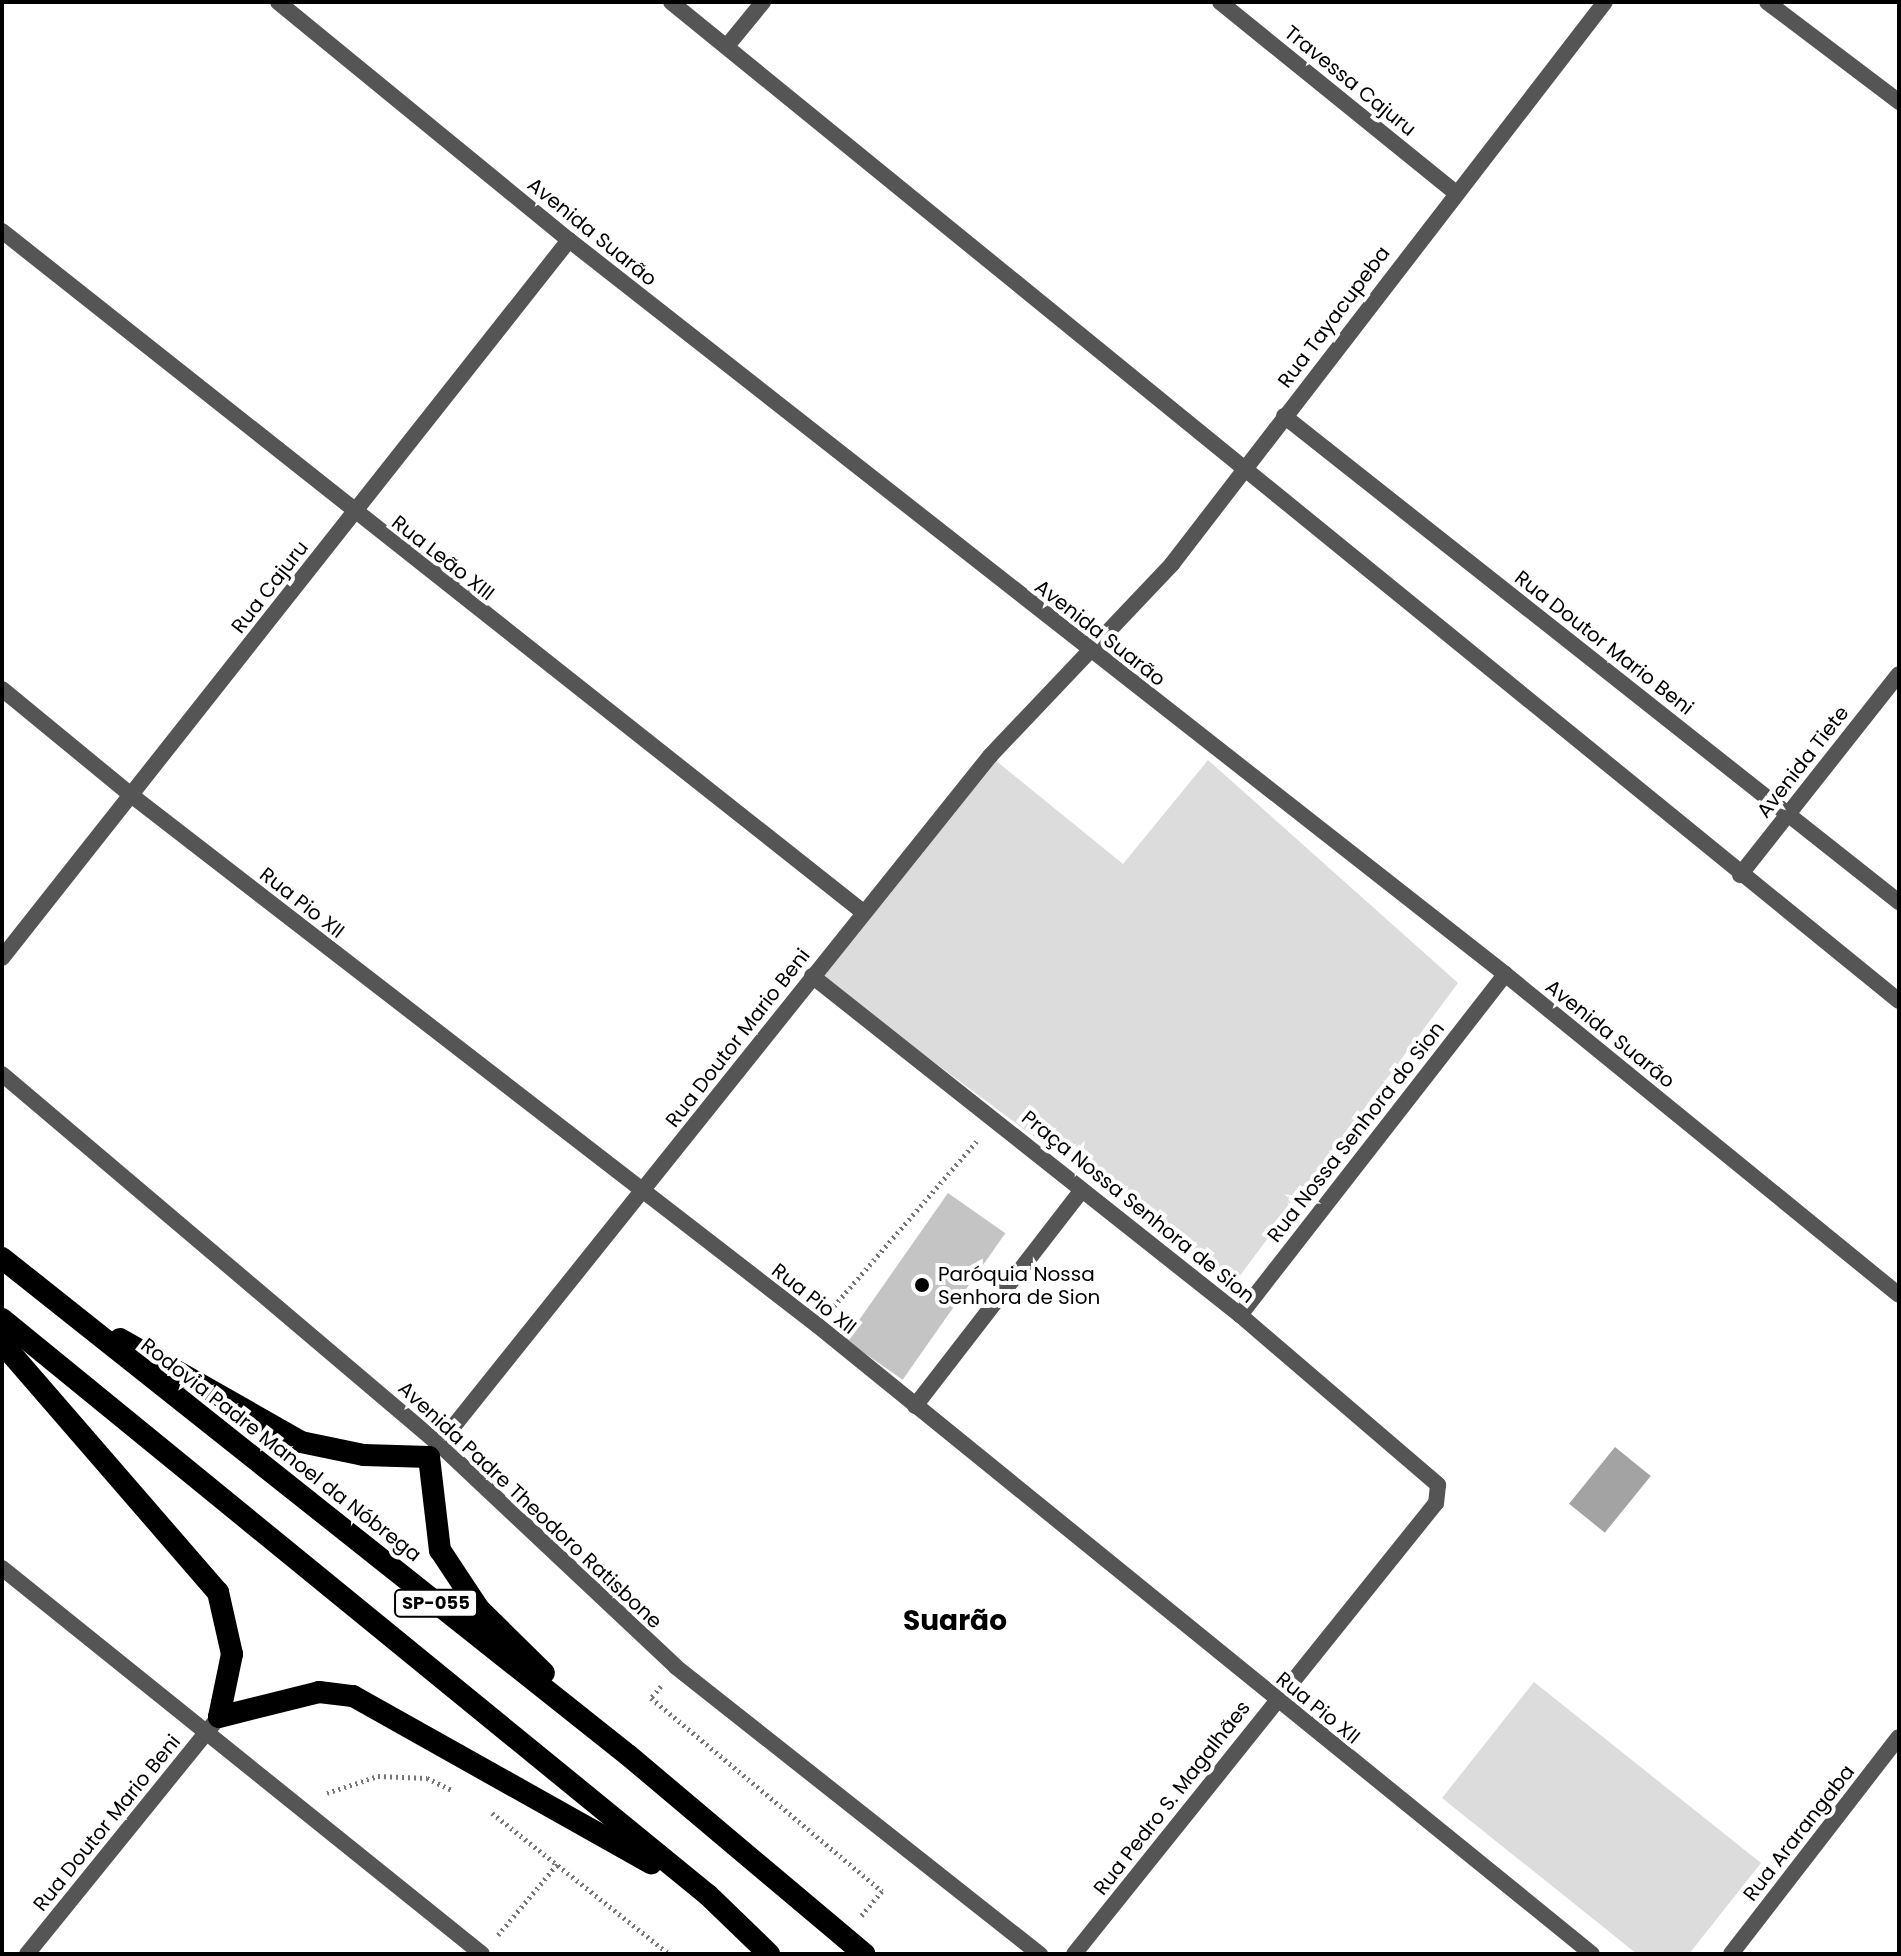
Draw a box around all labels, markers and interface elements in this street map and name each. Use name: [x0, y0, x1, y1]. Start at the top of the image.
street label: Travessa Cajuru: [1279, 21, 1421, 141]
street label: Avenida Suarão: [523, 173, 661, 291]
street label: Rua Tayacupeba: [1273, 242, 1395, 392]
street label: Rua Leão XIII: [387, 510, 499, 606]
street label: Rua Cajuru: [226, 536, 314, 638]
street label: Rua Doutor Mario Beni: [1510, 566, 1698, 720]
street label: Avenida Suarão: [1030, 575, 1170, 691]
street label: Avenida Tiete: [1752, 701, 1854, 823]
street label: Rua Pio XII: [255, 863, 349, 943]
street label: Rua Doutor Mario Beni: [661, 944, 815, 1132]
street label: Avenida Suarão: [1541, 975, 1679, 1093]
street label: Rua Nossa Senhora do Sion: [1262, 1017, 1450, 1247]
street label: Praça Nossa Senhora de Sion: [1017, 1106, 1259, 1308]
street label: Rua Pio XII: [767, 1259, 861, 1339]
place label: Paróquia Nossa Senhora de Sion: [938, 1262, 1100, 1309]
marker: Paróquia Nossa Senhora de Sion: [913, 1276, 931, 1294]
street label: Rodovia Padre Manoel da Nóbrega: [136, 1333, 426, 1567]
street label: Avenida Padre Theodoro Ratisbone: [393, 1376, 667, 1634]
road number: SP-055: [394, 1589, 478, 1617]
district label: Suarão: [903, 1604, 1007, 1638]
street label: Rua Pio XII: [1271, 1667, 1365, 1749]
street label: Rua Pedro S. Magalhães: [1089, 1696, 1255, 1900]
street label: Rua Doutor Mario Beni: [28, 1730, 186, 1916]
street label: Rua Ararangaba: [1738, 1760, 1860, 1906]

